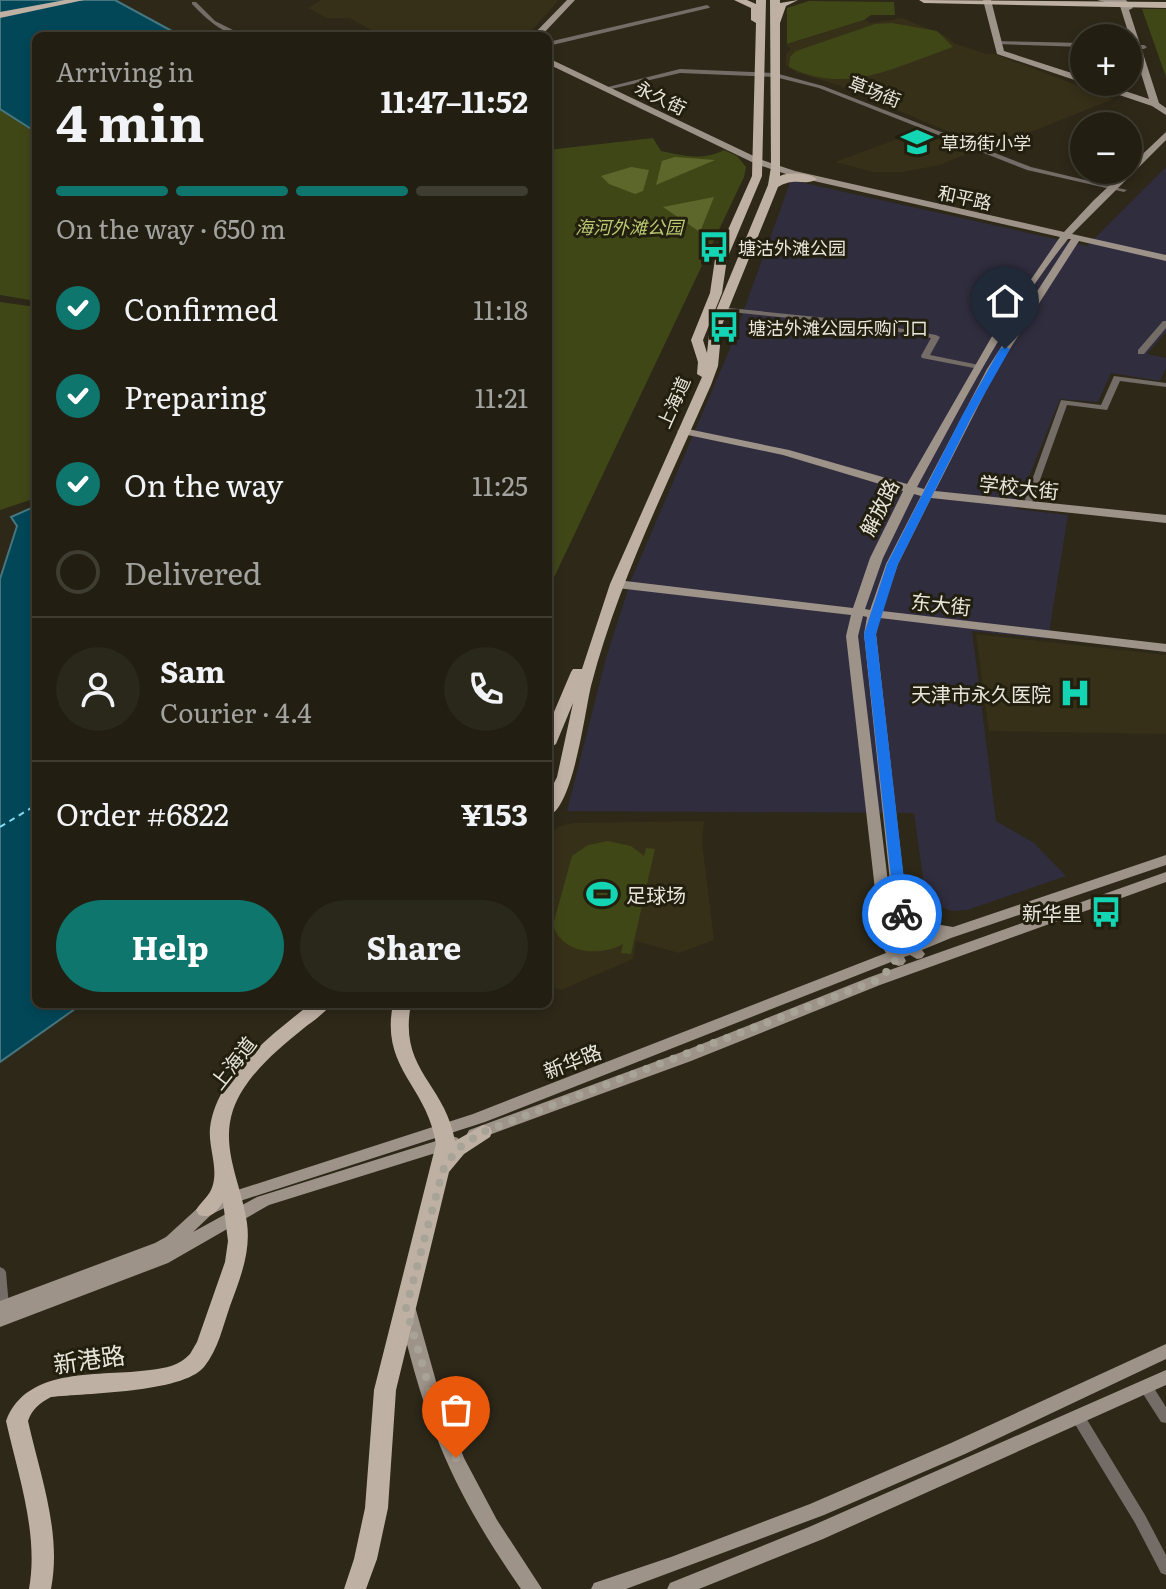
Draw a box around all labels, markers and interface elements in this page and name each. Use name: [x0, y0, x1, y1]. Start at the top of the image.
map controls: [1070, 24, 1142, 184]
button: +: [1070, 24, 1142, 96]
text: Arriving in: [56, 51, 194, 90]
street label: 草场街: [845, 69, 905, 113]
street label: 永久街: [631, 73, 691, 121]
text: 11:47–11:52: [381, 78, 528, 122]
text: 4 min: [56, 81, 205, 158]
button: −: [1070, 112, 1142, 184]
school or university icon: 草场街小学: [900, 125, 934, 159]
place label: 草场街小学: [941, 129, 1031, 156]
street label: 和平路: [936, 178, 994, 216]
text: On the way · 650 m: [56, 208, 286, 247]
park label: 海河外滩公园: [575, 213, 686, 240]
bus stop icon: 塘沽外滩公园: [697, 230, 731, 264]
place label: 塘沽外滩公园: [738, 234, 846, 261]
pin: [971, 267, 1039, 349]
icon: home: [983, 279, 1027, 323]
icon: check: [56, 286, 100, 330]
text: Confirmed: [124, 286, 278, 330]
text: 11:18: [473, 289, 528, 328]
bus stop icon: 塘沽外滩公园乐购门口: [707, 310, 741, 344]
place label: 塘沽外滩公园乐购门口: [748, 314, 928, 341]
street label: 上海道: [650, 372, 696, 432]
icon: check: [56, 374, 100, 418]
text: Preparing: [124, 374, 266, 418]
text: 11:21: [475, 377, 528, 416]
icon: check: [56, 462, 100, 506]
text: On the way: [124, 462, 283, 506]
text: 11:25: [472, 465, 528, 504]
street label: 学校大街: [978, 467, 1060, 505]
street label: 解放路: [851, 473, 905, 541]
text: Delivered: [124, 550, 261, 594]
street label: 东大街: [910, 585, 972, 621]
button: person: [56, 647, 140, 731]
button: phone: [444, 647, 528, 731]
text: Sam: [160, 648, 225, 692]
hospital icon: 天津市永久医院: [1058, 676, 1092, 710]
place label: 天津市永久医院: [911, 678, 1051, 708]
text: Courier · 4.4: [160, 692, 312, 731]
text: Order #6822: [56, 791, 229, 835]
text: ¥153: [460, 791, 528, 835]
courier: [862, 874, 942, 954]
sports icon: 足球场: [585, 877, 619, 911]
place label: 足球场: [626, 879, 686, 909]
icon: bike: [880, 892, 924, 936]
bus stop icon: 新华里: [1089, 895, 1123, 929]
place label: 新华里: [1022, 897, 1082, 927]
button: Help: [56, 900, 284, 992]
button: Share: [300, 900, 528, 992]
street label: 上海道: [202, 1029, 262, 1095]
street label: 新华路: [539, 1035, 605, 1085]
street label: 新港路: [51, 1336, 127, 1380]
pin: [422, 1376, 490, 1458]
icon: bag: [434, 1388, 478, 1432]

